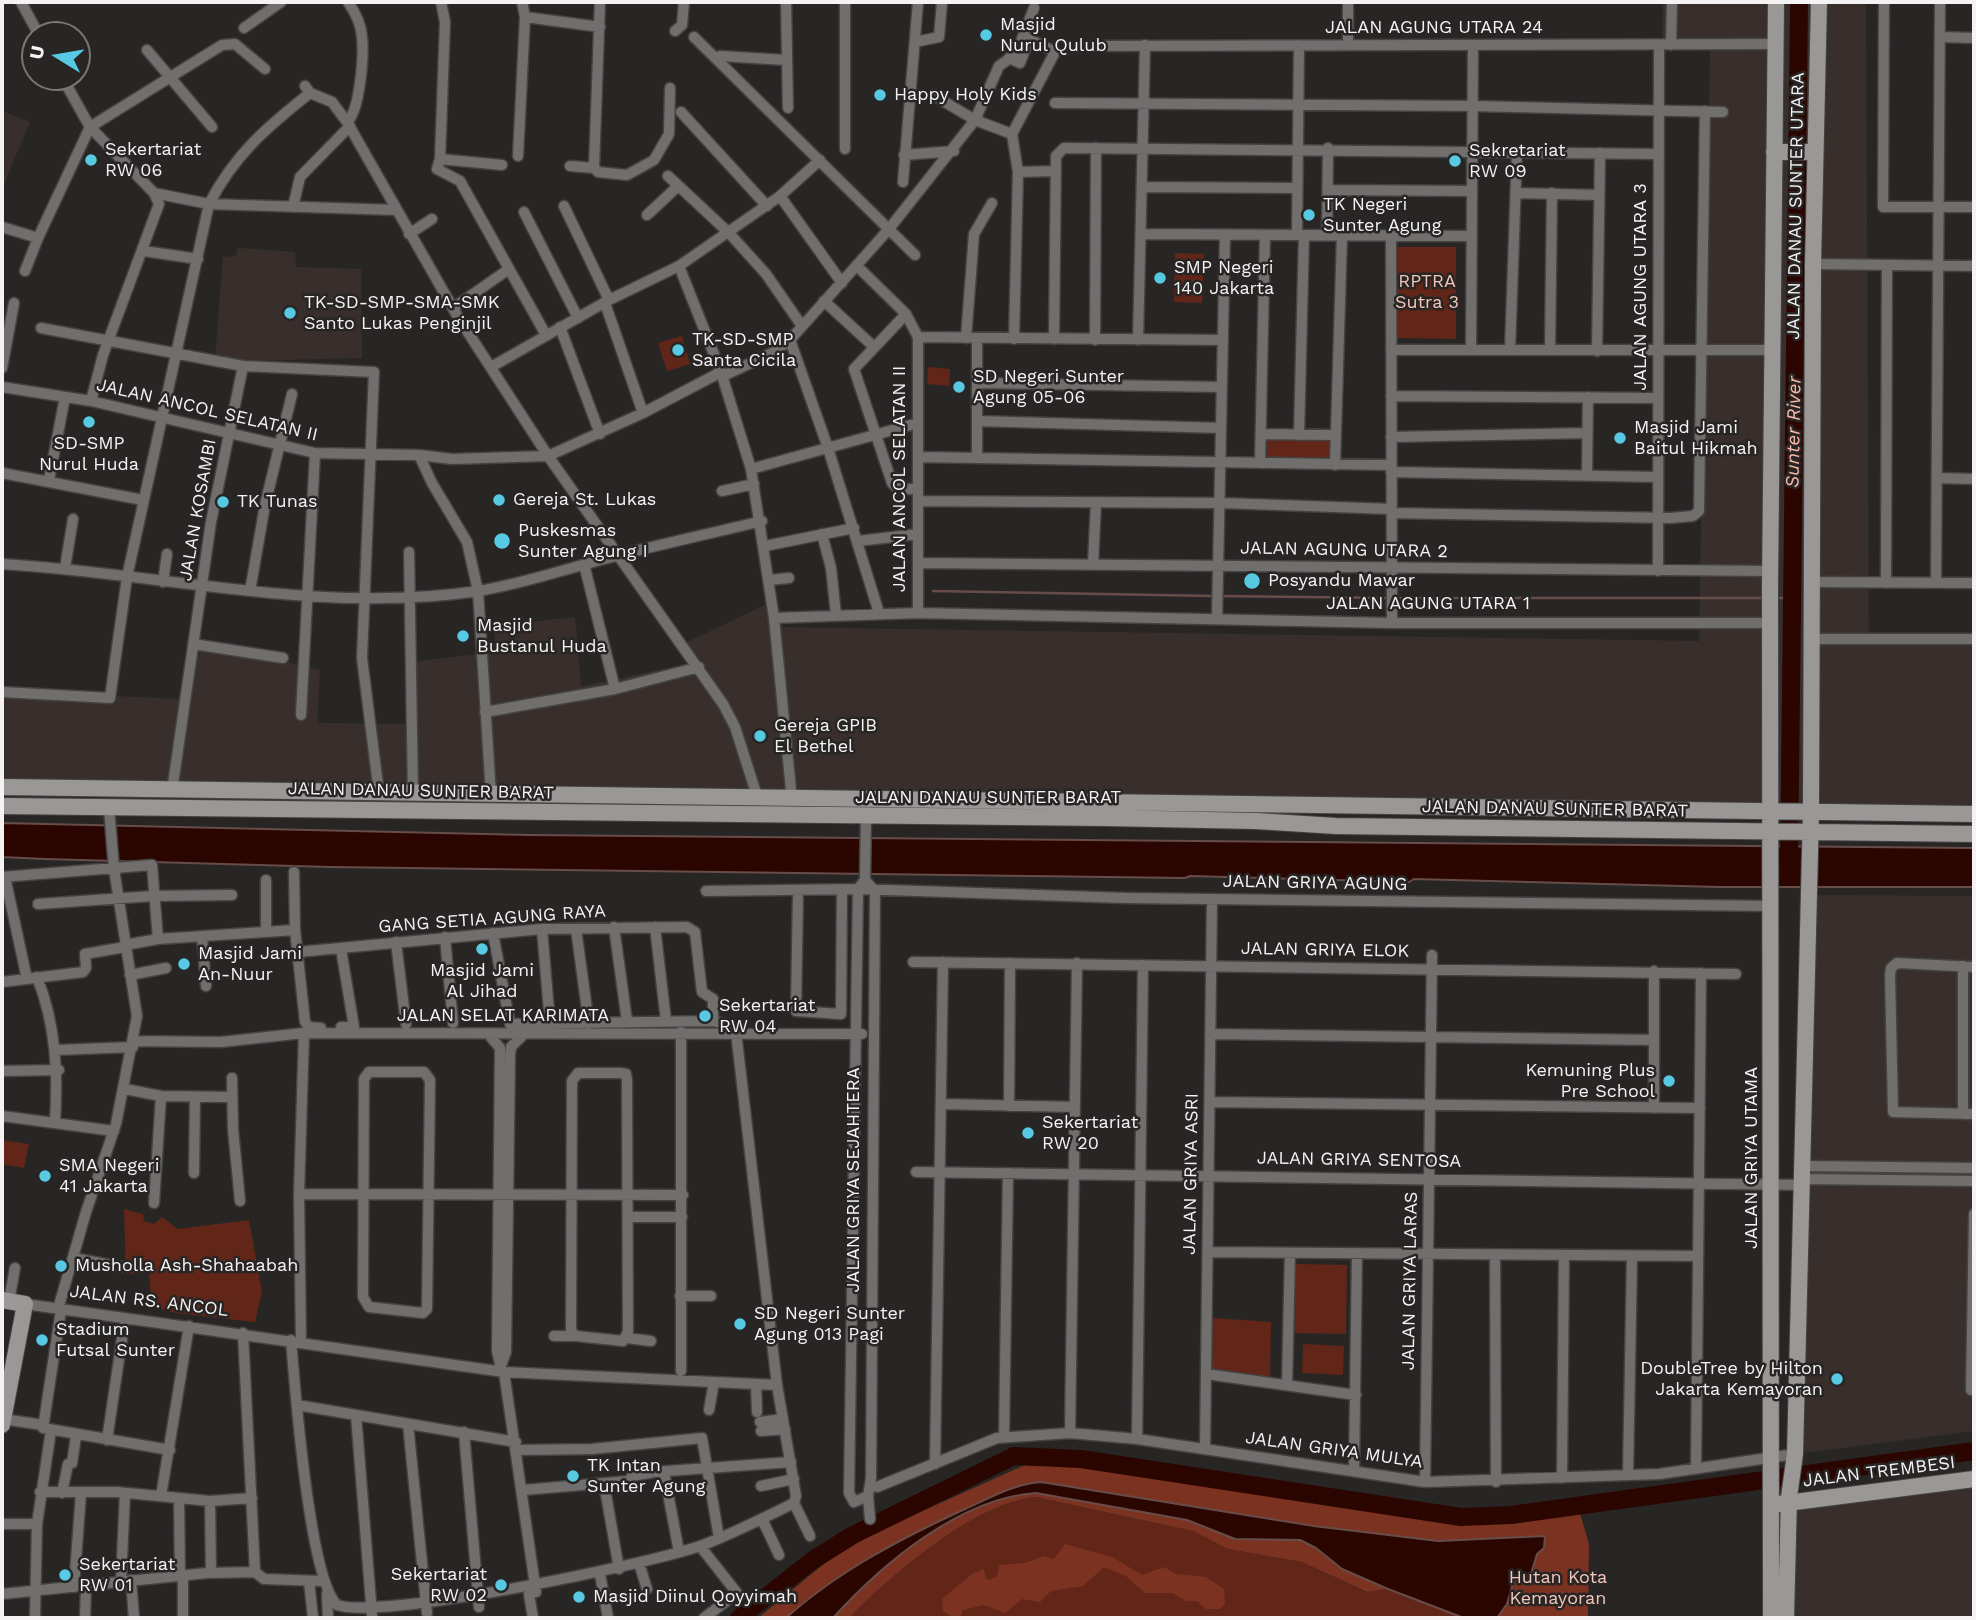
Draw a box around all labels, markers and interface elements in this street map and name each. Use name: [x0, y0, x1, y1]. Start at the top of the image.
place label: Masjid Nurul Qulub: [1000, 14, 1107, 56]
street label: JALAN AGUNG UTARA 24: [1325, 17, 1543, 39]
north arrow: [21, 21, 91, 91]
marker: Masjid Nurul Qulub: [978, 27, 994, 43]
text: U: [24, 43, 49, 61]
street label: JALAN DANAU SUNTER UTARA: [1783, 72, 1809, 340]
place label: Happy Holy Kids: [894, 84, 1037, 106]
marker: Happy Holy Kids: [872, 87, 888, 103]
place label: Sekertariat RW 06: [105, 139, 201, 182]
place label: Sekretariat RW 09: [1469, 140, 1566, 182]
marker: Sekertariat RW 06: [83, 152, 99, 168]
marker: Sekretariat RW 09: [1447, 153, 1463, 169]
street label: JALAN AGUNG UTARA 3: [1630, 183, 1652, 391]
place label: TK Negeri Sunter Agung: [1323, 194, 1441, 236]
marker: TK Negeri Sunter Agung: [1301, 207, 1317, 223]
place label: SMP Negeri 140 Jakarta: [1174, 257, 1274, 300]
marker: SMP Negeri 140 Jakarta: [1152, 270, 1168, 286]
park label: RPTRA Sutra 3: [1395, 271, 1459, 314]
place label: TK-SD-SMP-SMA-SMK Santo Lukas Penginjil: [304, 292, 500, 334]
marker: TK-SD-SMP-SMA-SMK Santo Lukas Penginjil: [282, 305, 298, 321]
place label: TK-SD-SMP Santa Cicila: [692, 329, 796, 372]
marker: TK-SD-SMP Santa Cicila: [670, 342, 686, 358]
street label: JALAN ANCOL SELATAN II: [889, 366, 911, 592]
place label: SD Negeri Sunter Agung 05-06: [973, 366, 1124, 408]
street label: JALAN ANCOL SELATAN II: [94, 374, 320, 446]
water label: Sunter River: [1782, 376, 1806, 488]
marker: SD Negeri Sunter Agung 05-06: [951, 379, 967, 395]
marker: SD-SMP Nurul Huda: [81, 414, 97, 430]
place label: Masjid Jami Baitul Hikmah: [1634, 417, 1758, 460]
marker: Masjid Jami Baitul Hikmah: [1612, 430, 1628, 446]
place label: SD-SMP Nurul Huda: [39, 433, 139, 476]
street label: JALAN KOSAMBI: [175, 437, 221, 583]
place label: Gereja St. Lukas: [513, 489, 656, 511]
place label: TK Tunas: [237, 491, 317, 513]
marker: Gereja St. Lukas: [491, 492, 507, 508]
marker: TK Tunas: [215, 494, 231, 510]
place label: Puskesmas Sunter Agung I: [518, 520, 648, 562]
marker: Puskesmas Sunter Agung I: [492, 531, 512, 551]
street label: JALAN AGUNG UTARA 2: [1240, 537, 1448, 563]
place label: Posyandu Mawar: [1268, 570, 1415, 592]
marker: Posyandu Mawar: [1242, 571, 1262, 591]
street label: JALAN AGUNG UTARA 1: [1326, 593, 1530, 615]
place label: Masjid Bustanul Huda: [477, 615, 607, 658]
marker: Masjid Bustanul Huda: [455, 628, 471, 644]
place label: Gereja GPIB El Bethel: [774, 715, 877, 758]
marker: Gereja GPIB El Bethel: [752, 728, 768, 744]
street label: JALAN DANAU SUNTER BARAT: [288, 778, 554, 804]
street label: JALAN DANAU SUNTER BARAT: [855, 787, 1121, 809]
street label: JALAN DANAU SUNTER BARAT: [1422, 796, 1688, 822]
street label: JALAN GRIYA AGUNG: [1223, 871, 1407, 895]
street label: GANG SETIA AGUNG RAYA: [378, 900, 606, 938]
street label: JALAN GRIYA ELOK: [1241, 938, 1409, 962]
marker: Masjid Jami Al Jihad: [474, 941, 490, 957]
place label: Masjid Jami An-Nuur: [198, 943, 302, 986]
marker: Masjid Jami An-Nuur: [176, 956, 192, 972]
place label: Masjid Jami Al Jihad: [430, 960, 534, 1002]
place label: Sekertariat RW 04: [719, 995, 815, 1038]
street label: JALAN SELAT KARIMATA: [397, 1005, 609, 1027]
marker: Sekertariat RW 04: [697, 1008, 713, 1024]
place label: Kemuning Plus Pre School: [1525, 1060, 1655, 1102]
street label: JALAN GRIYA SEJAHTERA: [843, 1067, 865, 1293]
street label: JALAN GRIYA UTAMA: [1741, 1067, 1763, 1249]
marker: Kemuning Plus Pre School: [1661, 1073, 1677, 1089]
street label: JALAN GRIYA ASRI: [1179, 1093, 1203, 1255]
place label: Sekertariat RW 20: [1042, 1112, 1138, 1154]
marker: Sekertariat RW 20: [1020, 1125, 1036, 1141]
street label: JALAN GRIYA SENTOSA: [1257, 1147, 1461, 1173]
place label: SMA Negeri 41 Jakarta: [59, 1155, 159, 1198]
marker: SMA Negeri 41 Jakarta: [37, 1168, 53, 1184]
street label: JALAN GRIYA LARAS: [1398, 1191, 1422, 1371]
place label: Musholla Ash-Shahaabah: [75, 1255, 298, 1277]
marker: Musholla Ash-Shahaabah: [53, 1258, 69, 1274]
street label: JALAN RS. ANCOL: [68, 1281, 230, 1321]
place label: SD Negeri Sunter Agung 013 Pagi: [754, 1303, 905, 1346]
marker: SD Negeri Sunter Agung 013 Pagi: [732, 1316, 748, 1332]
place label: Stadium Futsal Sunter: [56, 1319, 175, 1362]
marker: Stadium Futsal Sunter: [34, 1332, 50, 1348]
place label: DoubleTree by Hilton Jakarta Kemayoran: [1640, 1358, 1823, 1400]
marker: DoubleTree by Hilton Jakarta Kemayoran: [1829, 1371, 1845, 1387]
street label: JALAN GRIYA MULYA: [1244, 1427, 1424, 1473]
street label: JALAN TREMBESI: [1802, 1452, 1956, 1492]
place label: TK Intan Sunter Agung: [587, 1455, 705, 1498]
marker: TK Intan Sunter Agung: [565, 1468, 581, 1484]
place label: Sekertariat RW 01: [79, 1554, 175, 1596]
place label: Sekertariat RW 02: [391, 1564, 487, 1606]
marker: Sekertariat RW 01: [57, 1567, 73, 1583]
park label: Hutan Kota Kemayoran: [1509, 1567, 1607, 1610]
marker: Sekertariat RW 02: [493, 1577, 509, 1593]
place label: Masjid Diinul Qoyyimah: [593, 1586, 797, 1608]
marker: Masjid Diinul Qoyyimah: [571, 1589, 587, 1605]

